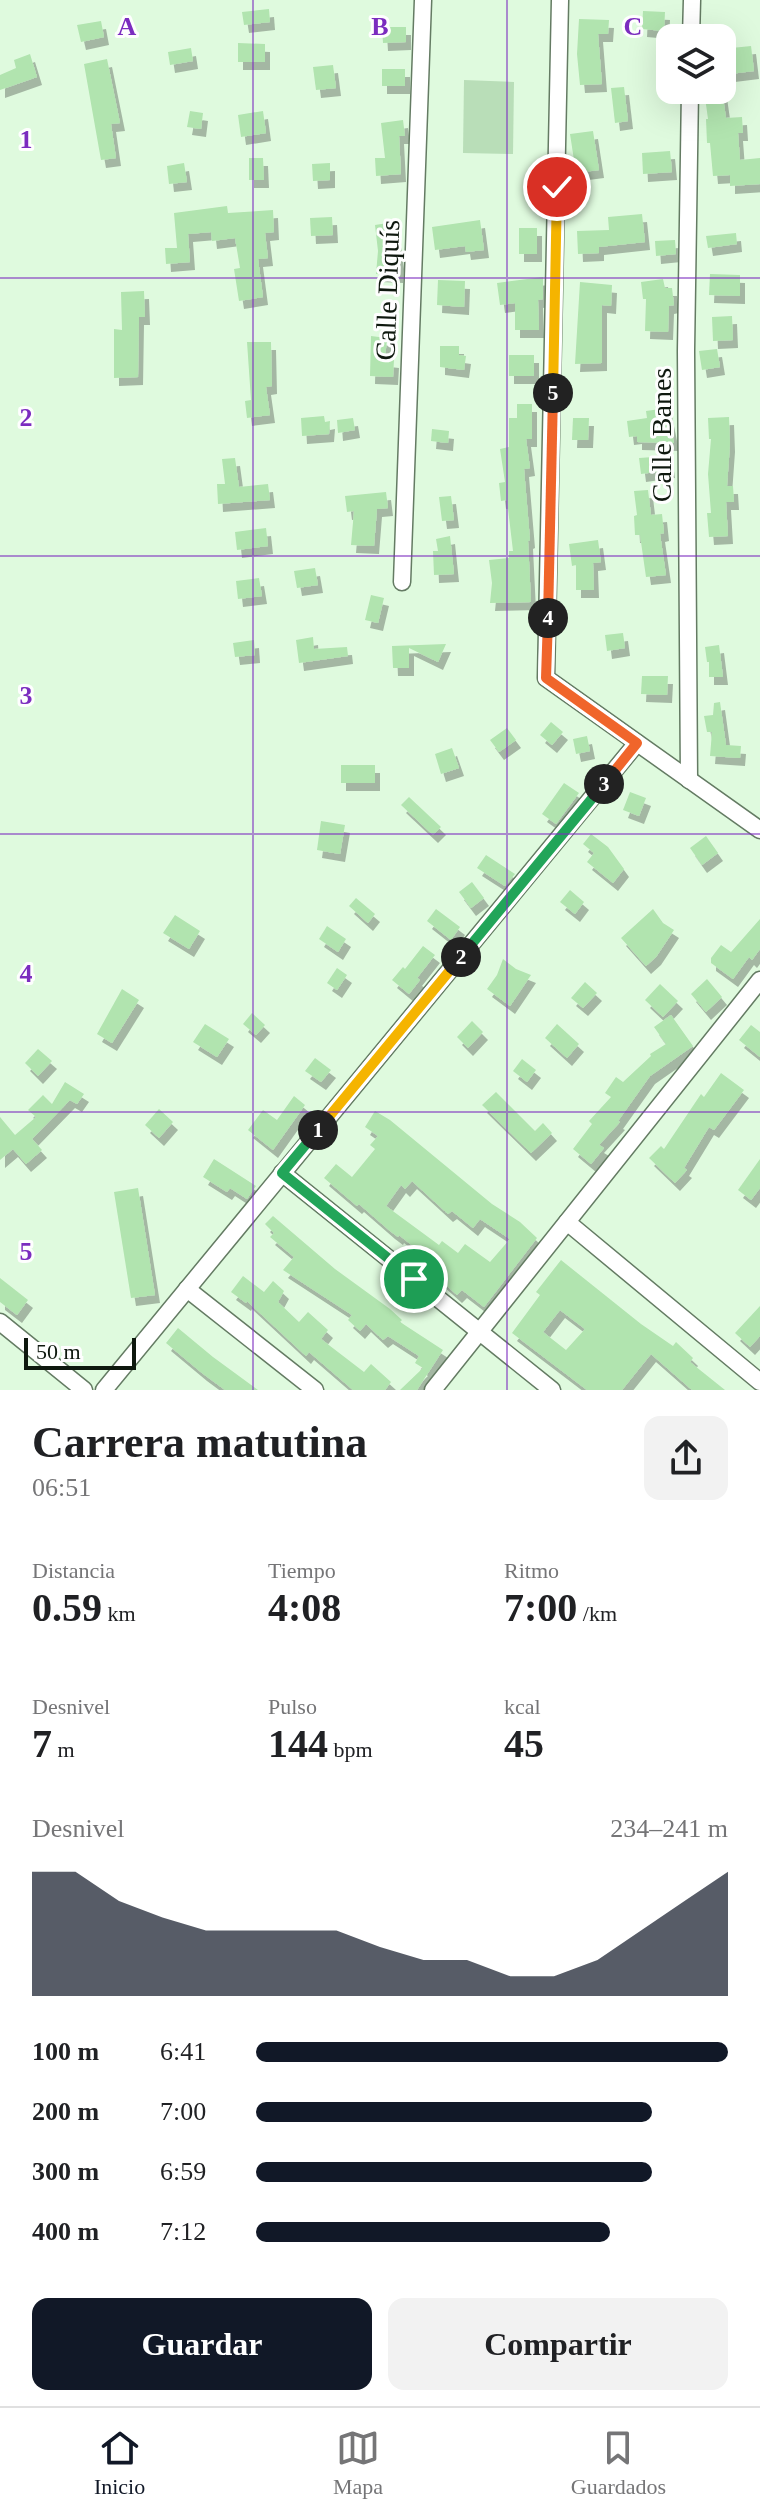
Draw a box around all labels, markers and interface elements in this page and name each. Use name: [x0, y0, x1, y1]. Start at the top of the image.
text: A: [118, 12, 137, 41]
text: B: [371, 12, 389, 41]
text: C: [624, 12, 642, 41]
map controls: [656, 24, 736, 104]
button: layers: [656, 24, 736, 104]
text: 1: [20, 125, 33, 154]
pin: [523, 153, 591, 221]
icon: check: [535, 165, 579, 209]
street label: Calle Diquís: [370, 219, 405, 361]
street label: Calle Banes: [646, 368, 677, 502]
pin: 5: [533, 373, 573, 413]
text: 5: [548, 380, 559, 405]
text: 2: [20, 403, 33, 432]
pin: 4: [528, 598, 568, 638]
text: 4: [543, 605, 554, 630]
text: 3: [20, 681, 33, 710]
pin: 3: [584, 764, 624, 804]
text: 3: [599, 771, 610, 796]
pin: 2: [441, 937, 481, 977]
text: 2: [456, 944, 467, 969]
text: 4: [20, 959, 33, 988]
pin: 1: [298, 1110, 338, 1150]
text: 1: [313, 1117, 324, 1142]
text: 5: [20, 1237, 33, 1266]
pin: [380, 1245, 448, 1313]
icon: arrive: [392, 1257, 436, 1301]
scale bar: [24, 1334, 136, 1370]
text: 50 m: [36, 1339, 81, 1364]
button: share: [644, 1416, 728, 1500]
text: Carrera matutina: [32, 1418, 367, 1467]
text: 06:51: [32, 1473, 91, 1502]
text: Distancia: [32, 1558, 115, 1583]
text: Tiempo: [268, 1558, 336, 1583]
text: Ritmo: [504, 1558, 559, 1583]
text: 0.59: [32, 1585, 102, 1630]
text: 4:08: [268, 1585, 341, 1630]
text: 7:00: [504, 1585, 577, 1630]
text: km: [102, 1601, 136, 1626]
text: /km: [577, 1601, 617, 1626]
text: Desnivel: [32, 1694, 110, 1719]
text: Pulso: [268, 1694, 317, 1719]
text: kcal: [504, 1694, 541, 1719]
text: 7: [32, 1721, 52, 1766]
text: 144: [268, 1721, 328, 1766]
text: 45: [504, 1721, 544, 1766]
text: m: [52, 1737, 75, 1762]
text: bpm: [328, 1737, 373, 1762]
text: Desnivel: [32, 1814, 124, 1843]
text: 234–241 m: [610, 1814, 728, 1843]
text: 100 m: [32, 2037, 99, 2066]
text: 6:41: [160, 2037, 206, 2066]
text: 200 m: [32, 2097, 99, 2126]
text: 7:00: [160, 2097, 206, 2126]
text: 300 m: [32, 2157, 99, 2186]
text: 6:59: [160, 2157, 206, 2186]
text: 400 m: [32, 2217, 99, 2246]
text: 7:12: [160, 2217, 206, 2246]
button: Guardar: [32, 2298, 372, 2390]
button: Compartir: [388, 2298, 728, 2390]
tab: Inicio: [94, 2426, 145, 2500]
tab: Mapa: [333, 2426, 383, 2500]
tab: Guardados: [571, 2426, 666, 2500]

